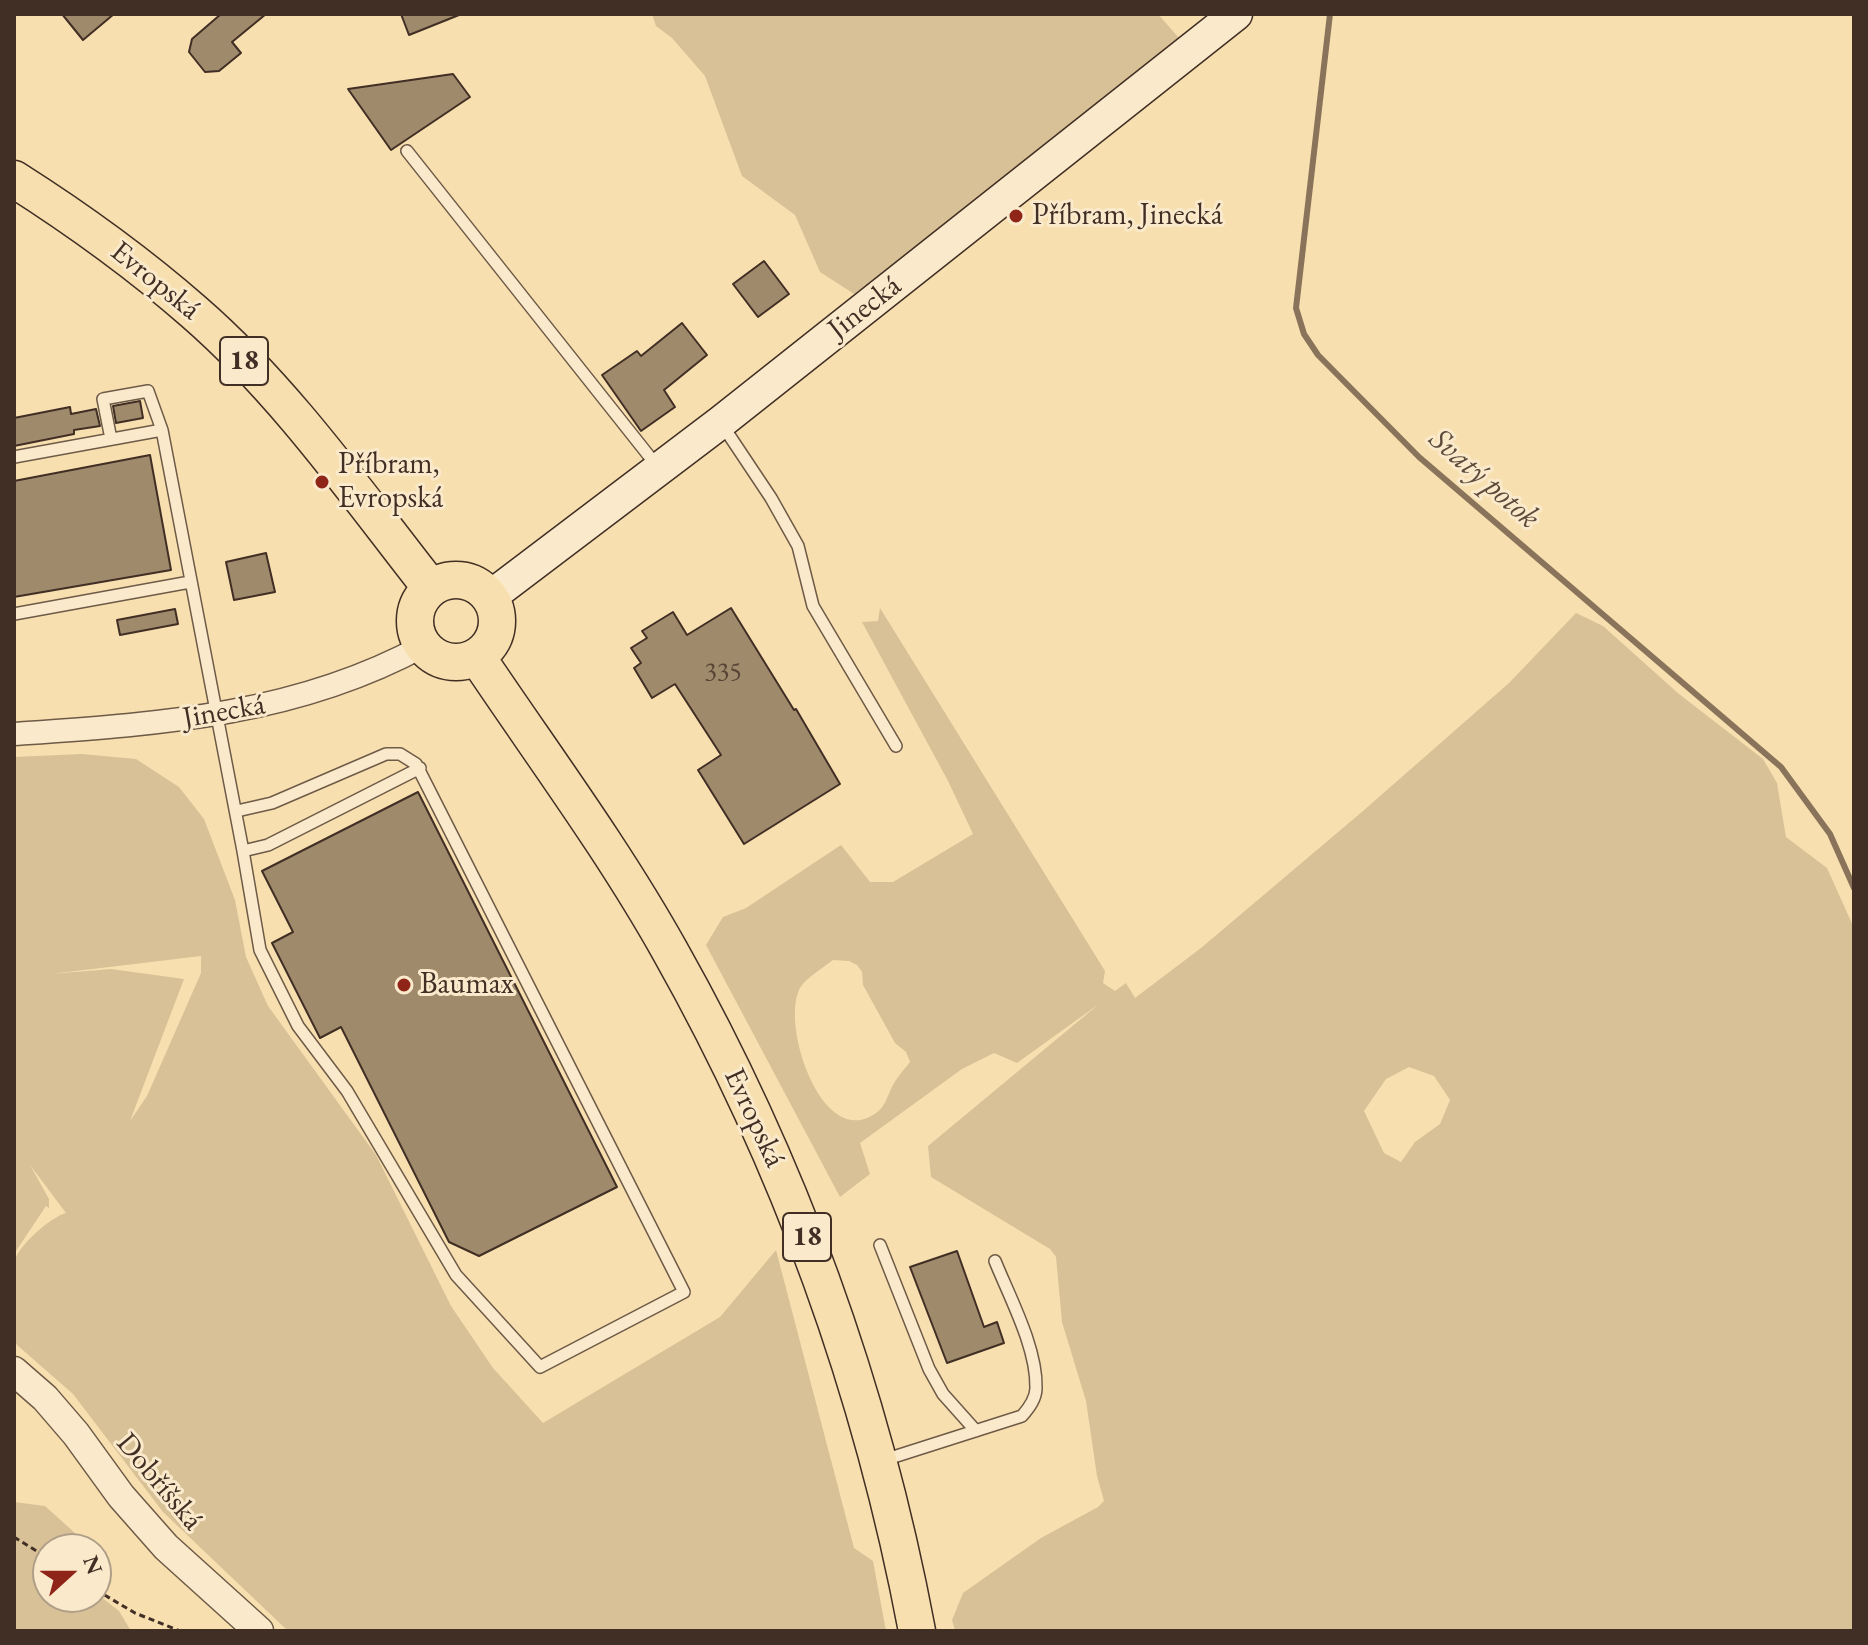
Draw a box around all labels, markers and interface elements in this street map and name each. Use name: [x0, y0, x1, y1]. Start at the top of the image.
place label: Příbram, Jinecká: [1032, 198, 1223, 234]
marker: Příbram, Jinecká: [1007, 207, 1025, 225]
street label: Evropská: [103, 234, 207, 328]
street label: Jinecká: [821, 268, 909, 348]
road number: 18: [220, 337, 268, 385]
water label: Svatý potok: [1421, 421, 1547, 537]
place label: Příbram, Evropská: [338, 447, 443, 518]
marker: Příbram, Evropská: [313, 473, 331, 491]
house number: 335: [704, 657, 742, 689]
street label: Jinecká: [180, 687, 268, 737]
place label: Baumax: [420, 967, 514, 1003]
marker: Baumax: [395, 976, 413, 994]
street label: Evropská: [715, 1063, 793, 1173]
road number: 18: [783, 1213, 831, 1261]
street label: Dobříšská: [108, 1426, 210, 1538]
north arrow: [32, 1533, 112, 1613]
text: N: [76, 1551, 110, 1578]

